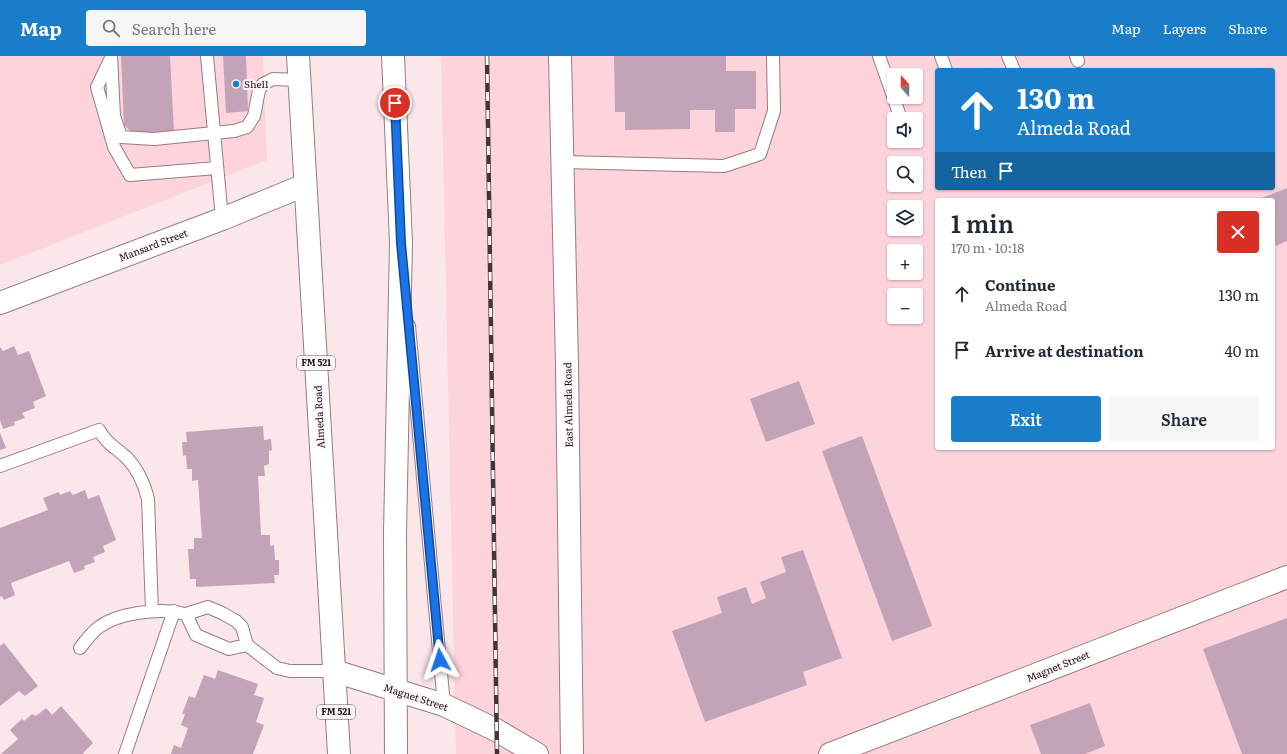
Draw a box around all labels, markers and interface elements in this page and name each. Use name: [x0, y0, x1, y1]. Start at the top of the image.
search box: [86, 10, 366, 46]
text: Map: [20, 14, 62, 42]
icon: search: [100, 17, 122, 39]
text: Search here: [132, 17, 216, 40]
text: Map: [1111, 18, 1141, 38]
text: Layers: [1163, 18, 1206, 38]
text: Share: [1228, 18, 1267, 38]
north arrow: [887, 68, 923, 104]
map controls: [887, 68, 923, 324]
place label: Shell: [244, 76, 269, 91]
text: 130 m: [1017, 76, 1095, 118]
marker: Shell: [231, 79, 241, 89]
icon: ahead: [951, 84, 1003, 136]
pin: [378, 86, 412, 120]
icon: arrive: [384, 92, 406, 114]
button: sound: [887, 112, 923, 148]
text: Almeda Road: [1017, 114, 1131, 141]
button: search: [887, 156, 923, 192]
text: Then: [951, 160, 987, 183]
icon: arrive: [995, 160, 1017, 182]
button: layers: [887, 200, 923, 236]
text: 1 min: [951, 205, 1014, 240]
button: close: [1217, 211, 1259, 253]
street label: Mansard Street: [116, 224, 189, 265]
text: 170 m · 10:18: [951, 238, 1024, 257]
button: +: [887, 244, 923, 280]
text: Continue: [985, 273, 1055, 296]
icon: ahead: [951, 283, 973, 305]
text: 130 m: [1219, 283, 1259, 306]
button: −: [887, 288, 923, 324]
text: Almeda Road: [985, 296, 1067, 315]
icon: arrive: [951, 339, 973, 361]
text: Arrive at destination: [985, 339, 1144, 362]
text: 40 m: [1225, 339, 1259, 362]
road number: FM 521: [297, 356, 335, 370]
street label: East Almeda Road: [559, 362, 576, 448]
street label: Almeda Road: [309, 385, 328, 449]
button: Exit: [951, 396, 1101, 442]
button: Share: [1109, 396, 1259, 442]
position arrow: [419, 639, 461, 681]
street label: Magnet Street: [1024, 646, 1092, 685]
street label: Magnet Street: [382, 679, 450, 714]
road number: FM 521: [317, 705, 355, 719]

